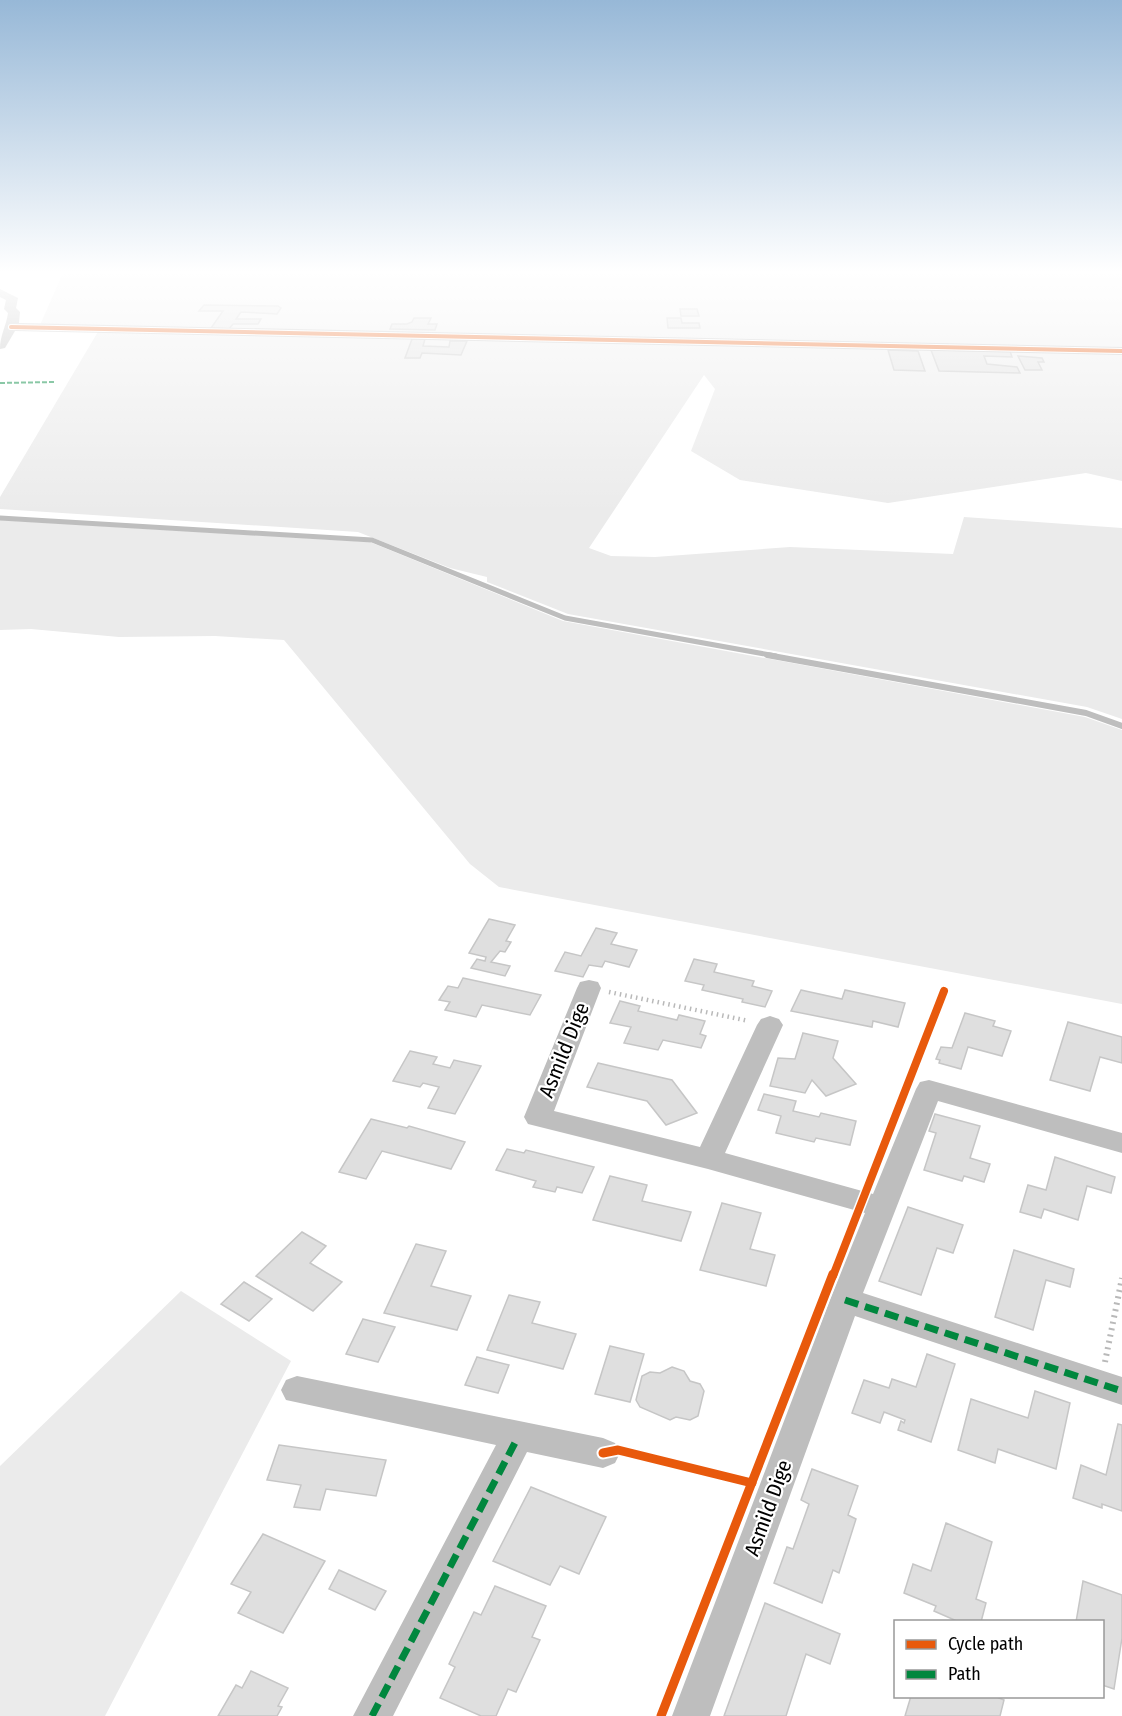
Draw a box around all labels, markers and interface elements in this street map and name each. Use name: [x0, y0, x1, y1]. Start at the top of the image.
street label: Asmild Dige: [533, 999, 595, 1101]
street label: Asmild Dige: [739, 1456, 797, 1560]
legend: [894, 1620, 1104, 1698]
text: Cycle path: [948, 1633, 1023, 1655]
text: Path: [948, 1663, 981, 1685]

